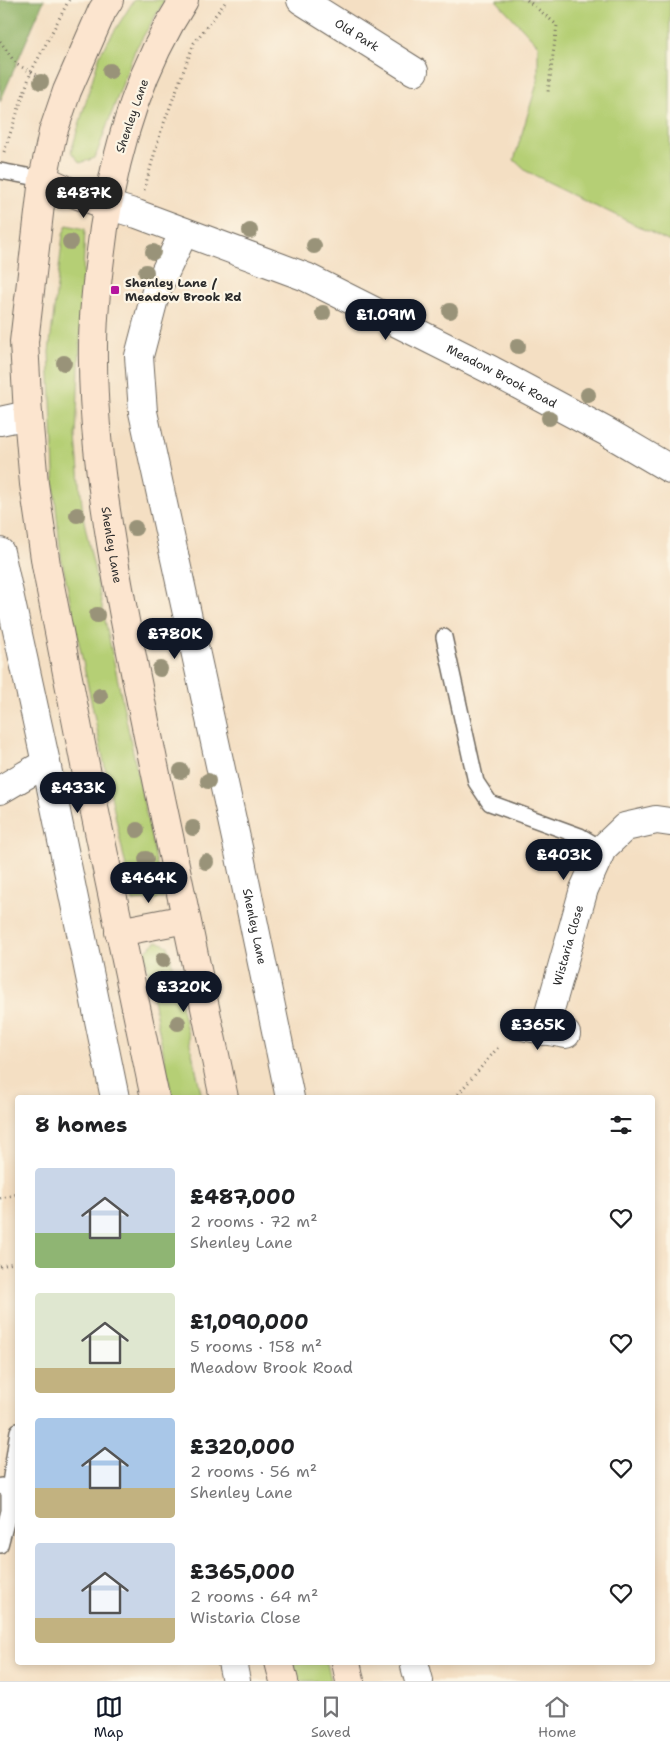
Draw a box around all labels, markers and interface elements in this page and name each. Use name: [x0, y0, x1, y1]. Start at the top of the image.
street label: Old Park: [332, 15, 382, 55]
street label: Shenley Lane: [112, 77, 152, 155]
pin: £487K: [49, 176, 119, 219]
text: £487K: [56, 182, 112, 203]
place label: Shenley Lane / Meadow Brook Rd: [125, 275, 241, 305]
marker: Shenley Lane / Meadow Brook Rd: [109, 284, 121, 296]
pin: £1.09M: [345, 298, 427, 341]
text: £1.09M: [356, 304, 416, 325]
street label: Meadow Brook Road: [444, 341, 560, 412]
street label: Shenley Lane: [98, 506, 126, 585]
pin: £780K: [140, 618, 210, 660]
text: £780K: [148, 623, 202, 644]
pin: £433K: [43, 772, 113, 814]
text: £433K: [51, 777, 105, 798]
pin: £403K: [529, 838, 599, 881]
text: £403K: [537, 844, 591, 865]
pin: £464K: [114, 862, 184, 904]
text: £464K: [121, 867, 177, 888]
street label: Shenley Lane: [239, 887, 270, 966]
street label: Wistaria Close: [549, 903, 587, 988]
pin: £320K: [149, 970, 219, 1013]
text: £320K: [157, 976, 211, 997]
pin: £365K: [503, 1008, 573, 1051]
text: £365K: [511, 1014, 565, 1035]
text: 8 homes: [35, 1111, 127, 1139]
icon: filters: [607, 1111, 635, 1139]
text: £487,000: [190, 1183, 295, 1211]
icon: home: [75, 1188, 135, 1248]
icon: heart: [607, 1204, 635, 1232]
text: 2 rooms · 72 m²: [190, 1211, 318, 1232]
text: Shenley Lane: [190, 1232, 293, 1253]
text: £1,090,000: [190, 1308, 309, 1336]
icon: home: [75, 1313, 135, 1373]
icon: heart: [607, 1329, 635, 1357]
text: 5 rooms · 158 m²: [190, 1336, 322, 1357]
text: Meadow Brook Road: [190, 1357, 353, 1378]
text: £320,000: [190, 1433, 295, 1461]
icon: home: [75, 1438, 135, 1498]
icon: heart: [607, 1454, 635, 1482]
text: 2 rooms · 56 m²: [190, 1461, 317, 1482]
text: Shenley Lane: [190, 1482, 293, 1503]
text: £365,000: [190, 1558, 295, 1586]
icon: home: [75, 1563, 135, 1623]
icon: heart: [607, 1579, 635, 1607]
text: 2 rooms · 64 m²: [190, 1586, 318, 1607]
text: Wistaria Close: [190, 1607, 301, 1628]
tab: Map: [94, 1693, 124, 1741]
tab: Saved: [311, 1693, 351, 1741]
tab: Home: [538, 1693, 576, 1741]

